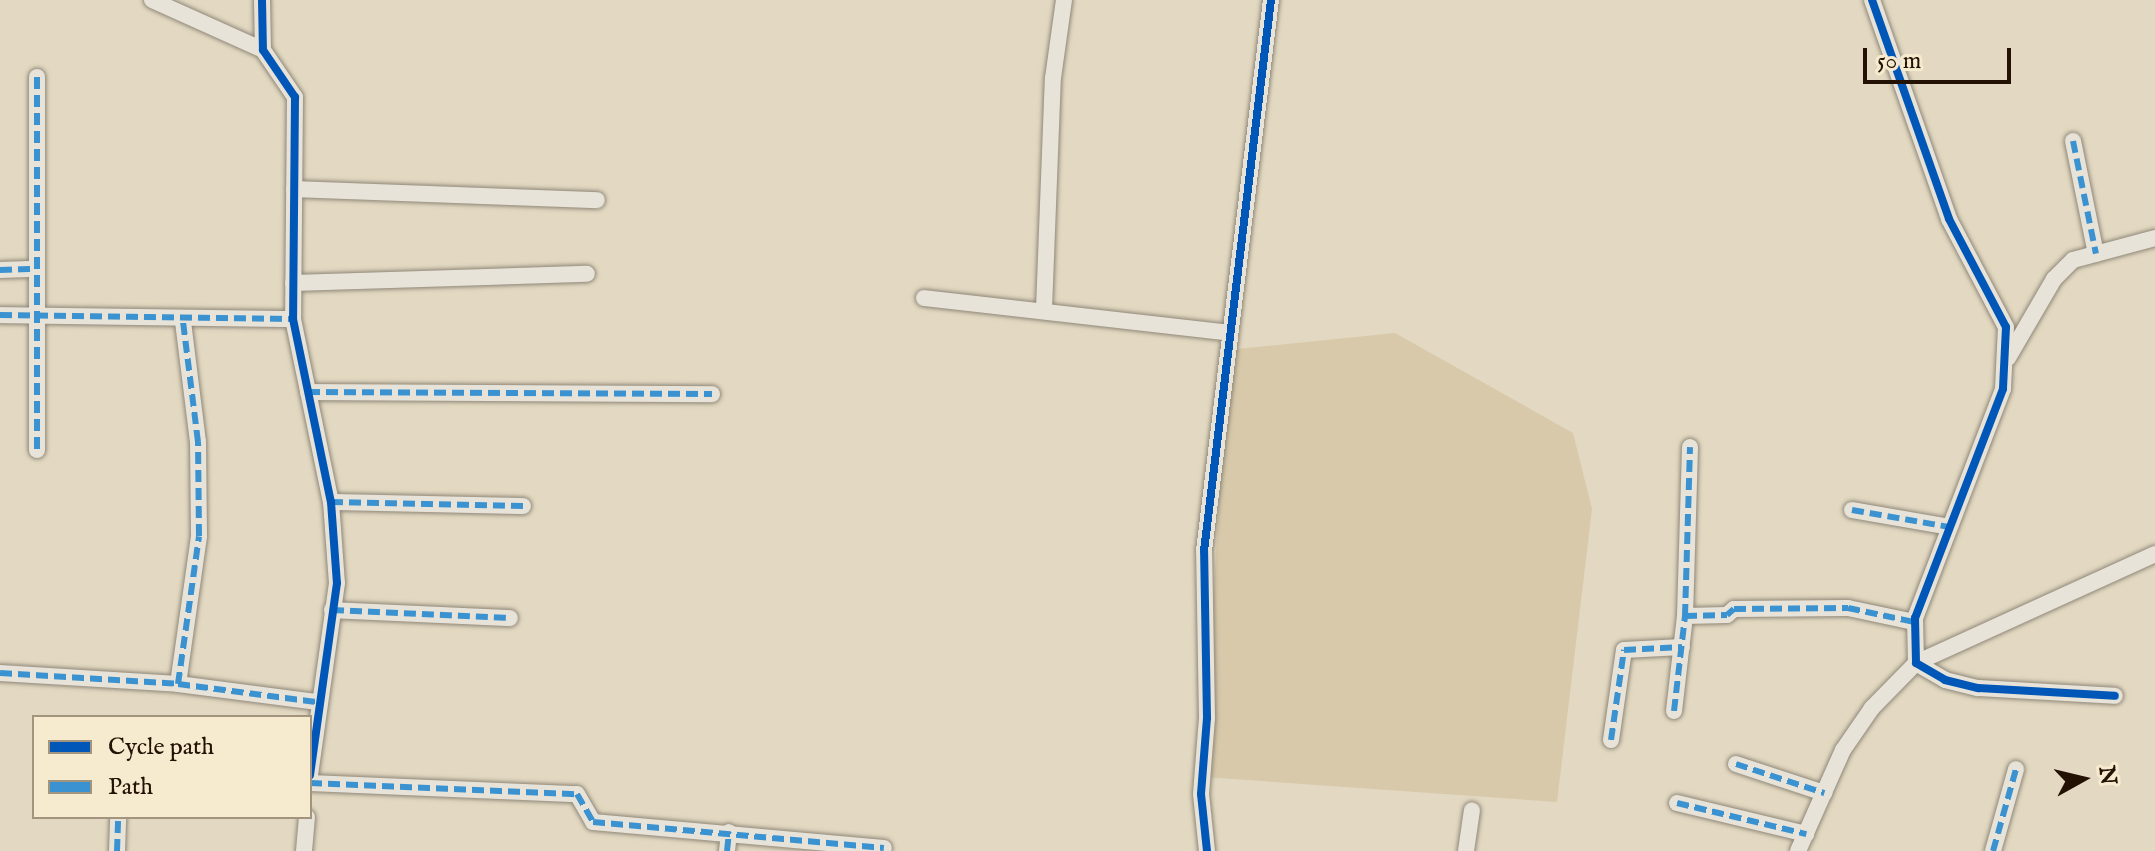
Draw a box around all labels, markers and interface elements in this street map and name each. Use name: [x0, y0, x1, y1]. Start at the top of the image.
scale bar: [1867, 32, 2015, 82]
text: 50 m: [1877, 46, 1921, 77]
legend: [32, 715, 312, 819]
text: Cycle path: [108, 732, 214, 763]
north arrow: [2043, 739, 2123, 819]
text: N: [2092, 764, 2122, 787]
text: Path: [108, 772, 153, 803]

